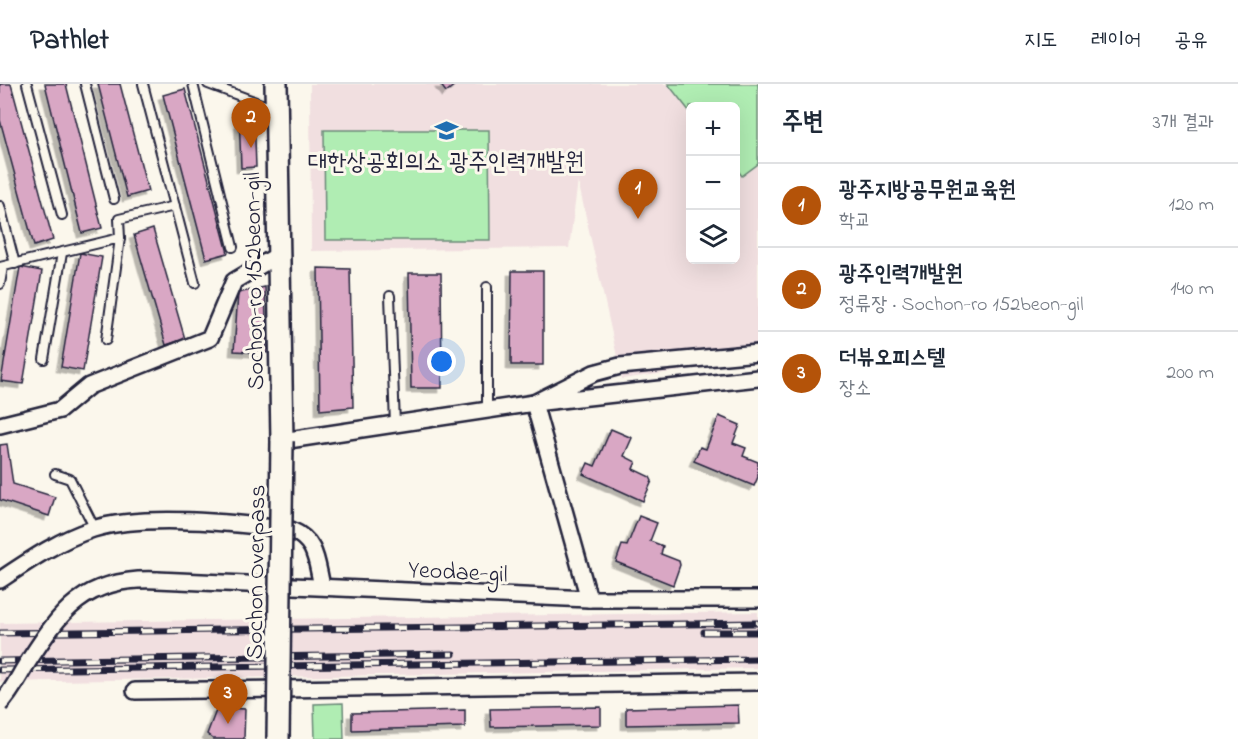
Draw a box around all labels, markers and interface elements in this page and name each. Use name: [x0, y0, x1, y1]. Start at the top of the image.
text: Pathlet: [30, 21, 109, 62]
text: 지도: [1024, 26, 1058, 56]
text: 레이어: [1091, 26, 1141, 56]
text: 공유: [1174, 26, 1208, 56]
pin: 2: [232, 98, 270, 148]
map controls: [686, 102, 740, 264]
button: +: [686, 102, 740, 156]
text: 주변: [782, 104, 824, 142]
text: 3개 결과: [1152, 109, 1214, 138]
school or university icon: 대한상공회의소 광주인력개발원: [433, 118, 459, 144]
place label: 대한상공회의소 광주인력개발원: [308, 146, 584, 181]
button: −: [686, 156, 740, 210]
pin: 1: [618, 170, 658, 219]
street label: Sochon-ro 152beon-gil: [236, 171, 275, 390]
text: 광주지방공무원교육원: [839, 175, 1016, 207]
text: 1: [798, 191, 805, 220]
text: 120 m: [1169, 191, 1214, 220]
text: 학교: [839, 207, 871, 236]
button: layers: [686, 210, 740, 264]
text: 광주인력개발원: [839, 259, 963, 291]
text: 2: [797, 275, 806, 304]
text: 140 m: [1170, 275, 1214, 304]
text: 정류장 · Sochon-ro 152beon-gil: [839, 291, 1084, 320]
text: 더뷰오피스텔: [839, 343, 945, 375]
your location: [427, 347, 456, 376]
text: 3: [797, 359, 806, 388]
text: 200 m: [1166, 359, 1214, 388]
text: 장소: [839, 375, 871, 404]
street label: Sochon Overpass: [238, 484, 277, 660]
street label: Yeodae-gil: [407, 553, 509, 594]
pin: 3: [208, 674, 248, 724]

